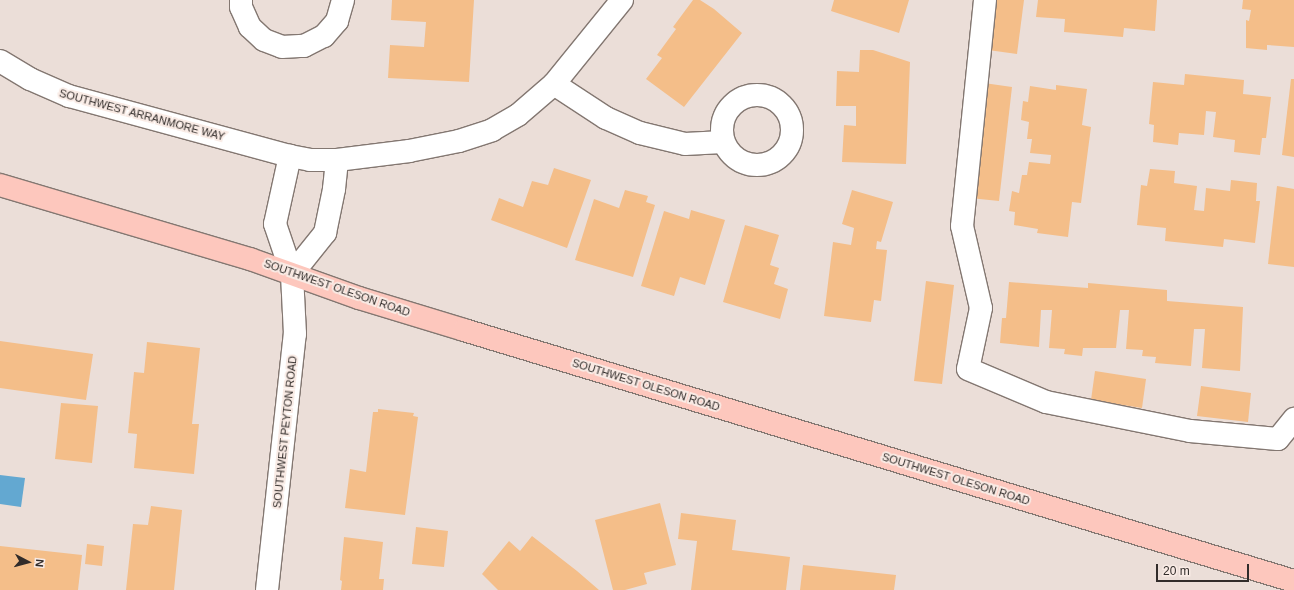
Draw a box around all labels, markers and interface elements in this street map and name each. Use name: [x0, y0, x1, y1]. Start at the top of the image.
street label: SOUTHWEST ARRANMORE WAY: [57, 86, 227, 144]
street label: SOUTHWEST OLESON ROAD: [262, 257, 412, 319]
street label: SOUTHWEST PEYTON ROAD: [270, 355, 300, 509]
street label: SOUTHWEST OLESON ROAD: [570, 356, 722, 414]
street label: SOUTHWEST OLESON ROAD: [880, 450, 1032, 508]
north arrow: [8, 542, 48, 582]
scale bar: [1158, 556, 1251, 582]
text: N: [34, 559, 46, 568]
text: 20 m: [1163, 564, 1190, 578]

